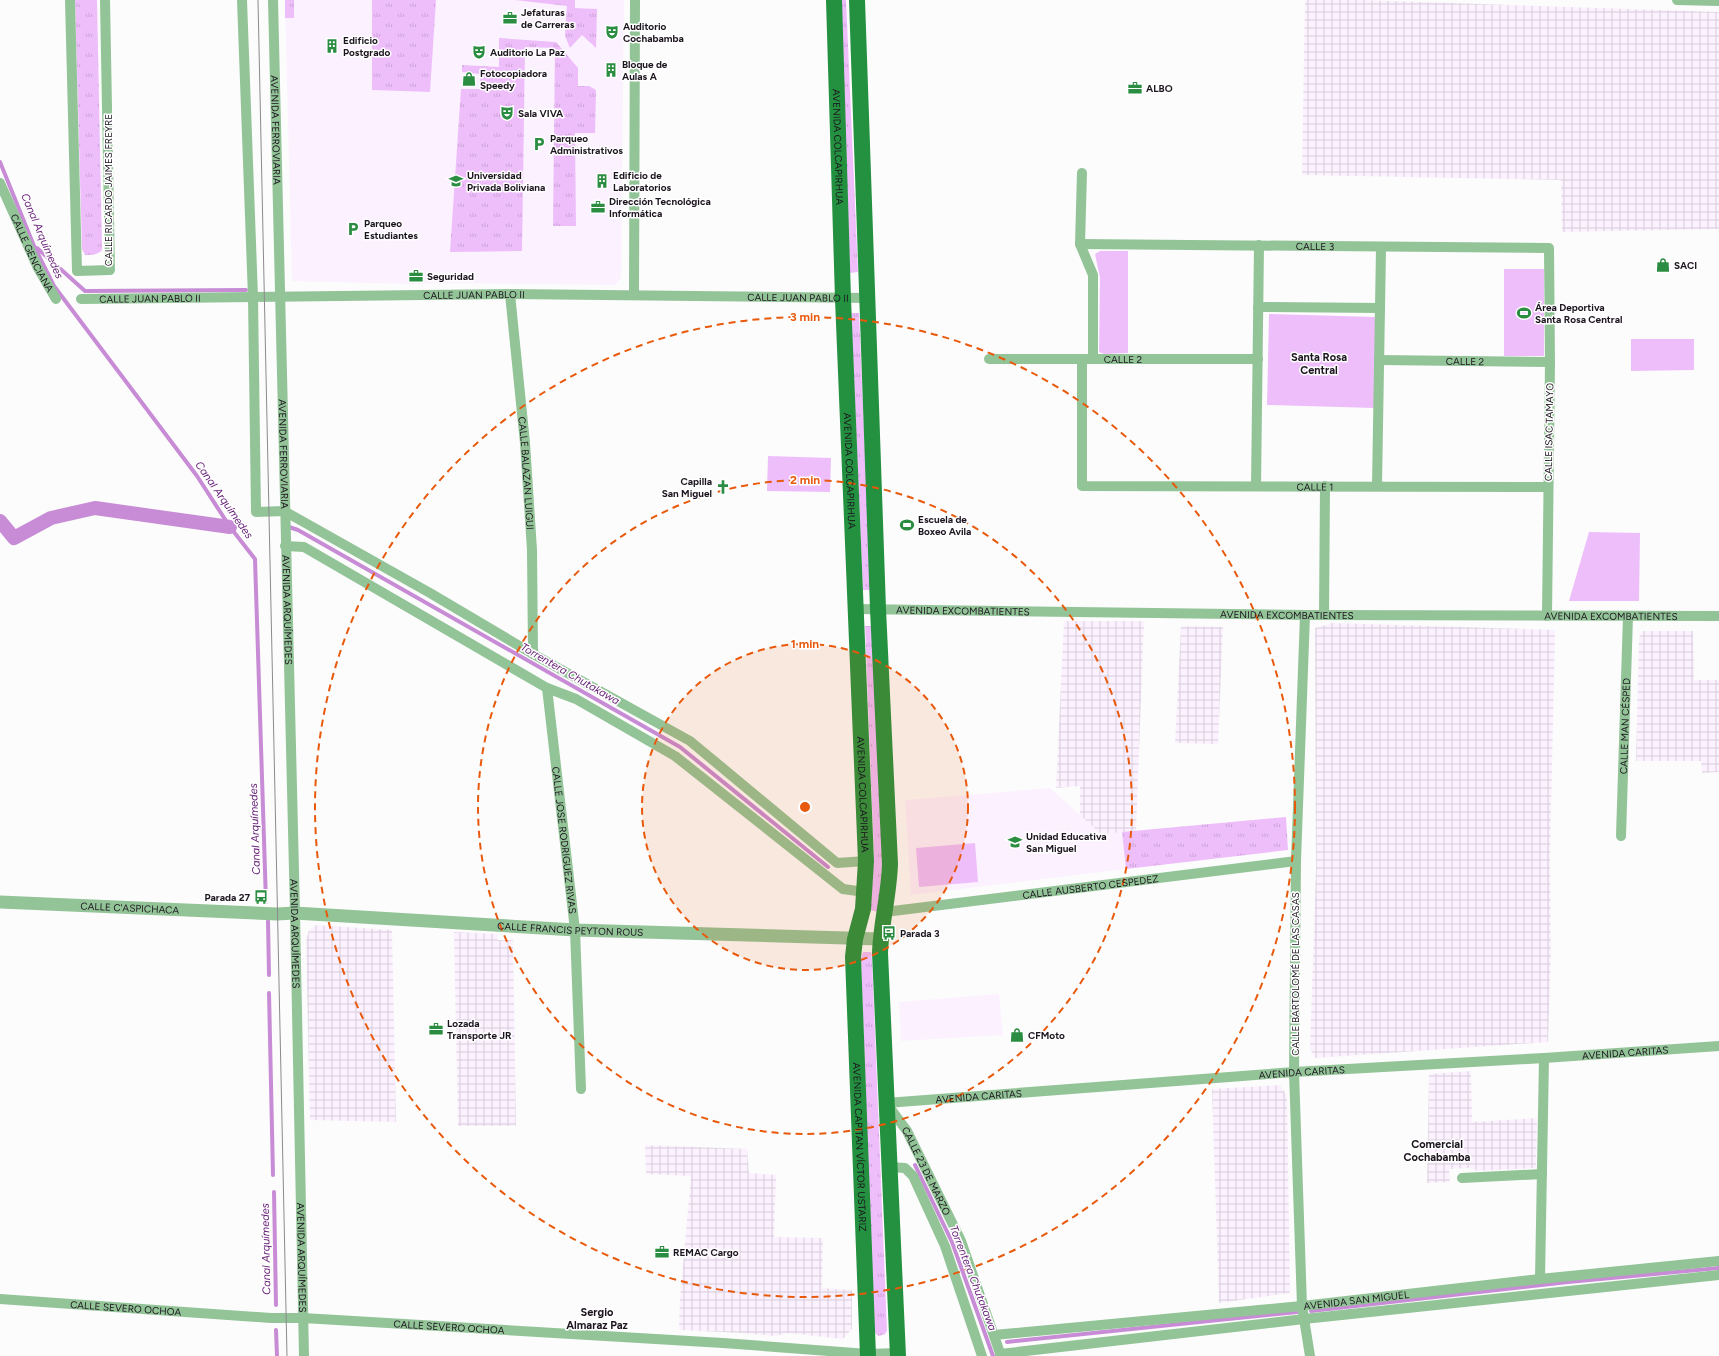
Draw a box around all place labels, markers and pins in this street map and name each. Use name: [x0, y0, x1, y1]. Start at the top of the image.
place label: Jefaturas de Carreras: [521, 6, 575, 31]
office icon: Jefaturas de Carreras: [502, 10, 518, 26]
place label: Auditorio Cochabamba: [623, 20, 684, 45]
theatre icon: Auditorio Cochabamba: [604, 24, 620, 40]
place label: Edificio Postgrado: [343, 34, 390, 59]
building icon: Edificio Postgrado: [324, 38, 340, 54]
theatre icon: Auditorio La Paz: [471, 44, 487, 60]
place label: Auditorio La Paz: [490, 46, 565, 59]
place label: Bloque de Aulas A: [622, 58, 668, 83]
building icon: Bloque de Aulas A: [603, 62, 619, 78]
place label: Fotocopiadora Speedy: [480, 67, 547, 92]
shop icon: Fotocopiadora Speedy: [461, 71, 477, 87]
office icon: ALBO: [1127, 80, 1143, 96]
place label: ALBO: [1146, 82, 1173, 95]
theatre icon: Sala VIVA: [499, 105, 515, 121]
place label: Sala VIVA: [518, 107, 564, 120]
place label: Parqueo Administrativos: [550, 132, 623, 157]
parking icon: Parqueo Administrativos: [531, 136, 547, 152]
place label: Universidad Privada Boliviana: [467, 169, 545, 194]
place label: Edificio de Laboratorios: [613, 169, 672, 194]
school or university icon: Universidad Privada Boliviana: [448, 173, 464, 189]
building icon: Edificio de Laboratorios: [594, 173, 610, 189]
place label: Dirección Tecnológica Informática: [609, 195, 711, 220]
office icon: Dirección Tecnológica Informática: [590, 199, 606, 215]
place label: Parqueo Estudiantes: [364, 217, 418, 242]
parking icon: Parqueo Estudiantes: [345, 221, 361, 237]
shop icon: SACI: [1655, 257, 1671, 273]
place label: SACI: [1674, 259, 1697, 272]
office icon: Seguridad: [408, 268, 424, 284]
place label: Seguridad: [427, 270, 474, 283]
place label: Área Deportiva Santa Rosa Central: [1535, 301, 1622, 326]
sports icon: Área Deportiva Santa Rosa Central: [1516, 305, 1532, 321]
place label: Capilla San Miguel: [662, 475, 712, 500]
church icon: Capilla San Miguel: [715, 479, 731, 495]
place label: Escuela de Boxeo Avila: [918, 513, 971, 538]
sports icon: Escuela de Boxeo Avila: [899, 517, 915, 533]
centre of rings: [798, 800, 812, 814]
place label: Unidad Educativa San Miguel: [1026, 830, 1107, 855]
school or university icon: Unidad Educativa San Miguel: [1007, 834, 1023, 850]
bus stop icon: Parada 27: [253, 889, 269, 905]
place label: Parada 27: [205, 891, 250, 904]
bus stop icon: Parada 3: [881, 925, 897, 941]
place label: Parada 3: [900, 927, 940, 940]
place label: Lozada Transporte JR: [447, 1017, 512, 1042]
office icon: Lozada Transporte JR: [428, 1021, 444, 1037]
shop icon: CFMoto: [1009, 1027, 1025, 1043]
place label: CFMoto: [1028, 1029, 1065, 1042]
office icon: REMAC Cargo: [654, 1244, 670, 1260]
place label: REMAC Cargo: [673, 1246, 739, 1259]

